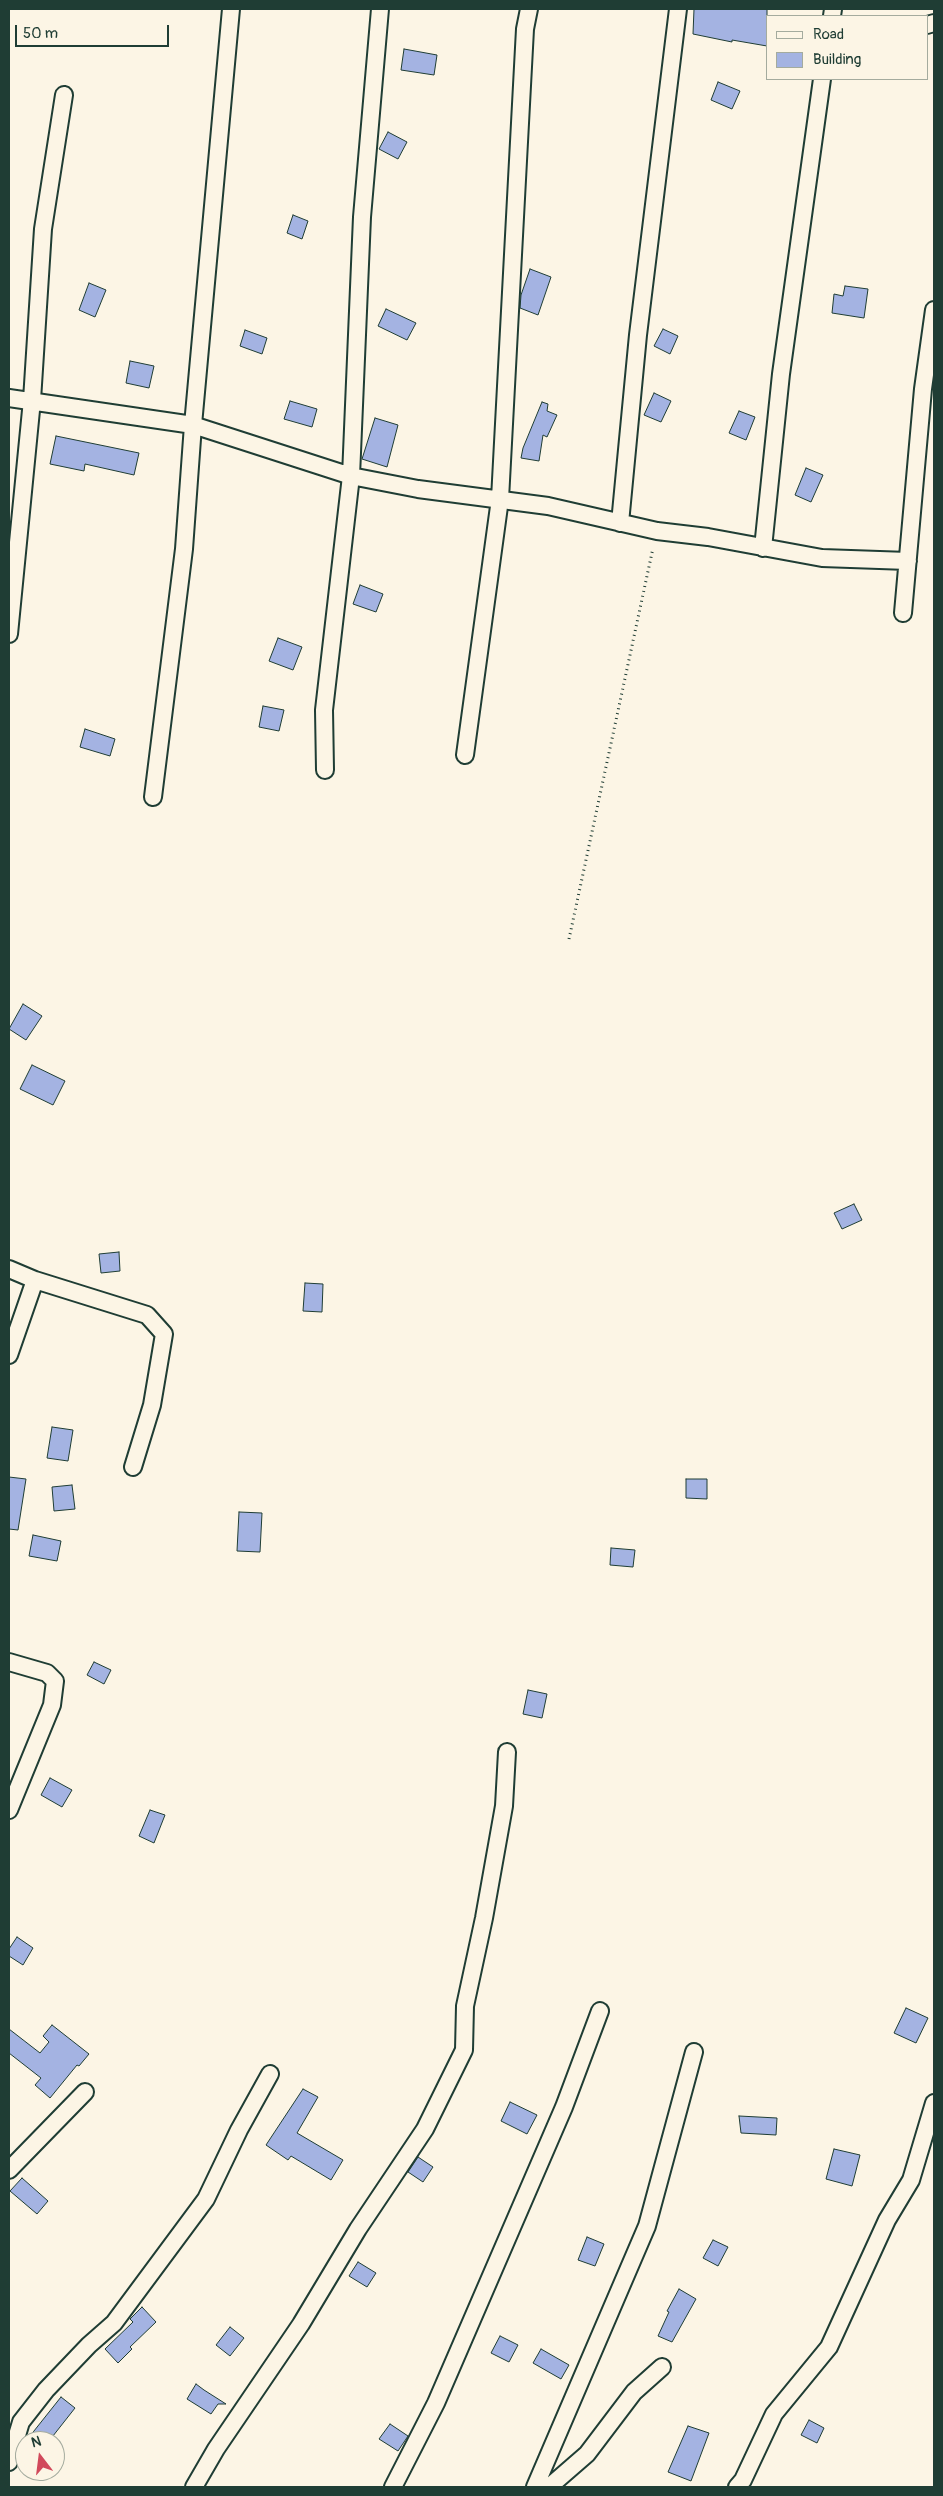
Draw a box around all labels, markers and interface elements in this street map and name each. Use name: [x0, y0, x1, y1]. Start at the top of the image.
scale bar: [18, 15, 171, 47]
legend: [766, 15, 928, 80]
text: 50 m: [23, 24, 58, 43]
text: Road: [813, 25, 844, 44]
text: Building: [813, 50, 861, 69]
north arrow: [15, 2431, 65, 2481]
text: N: [29, 2433, 43, 2451]

